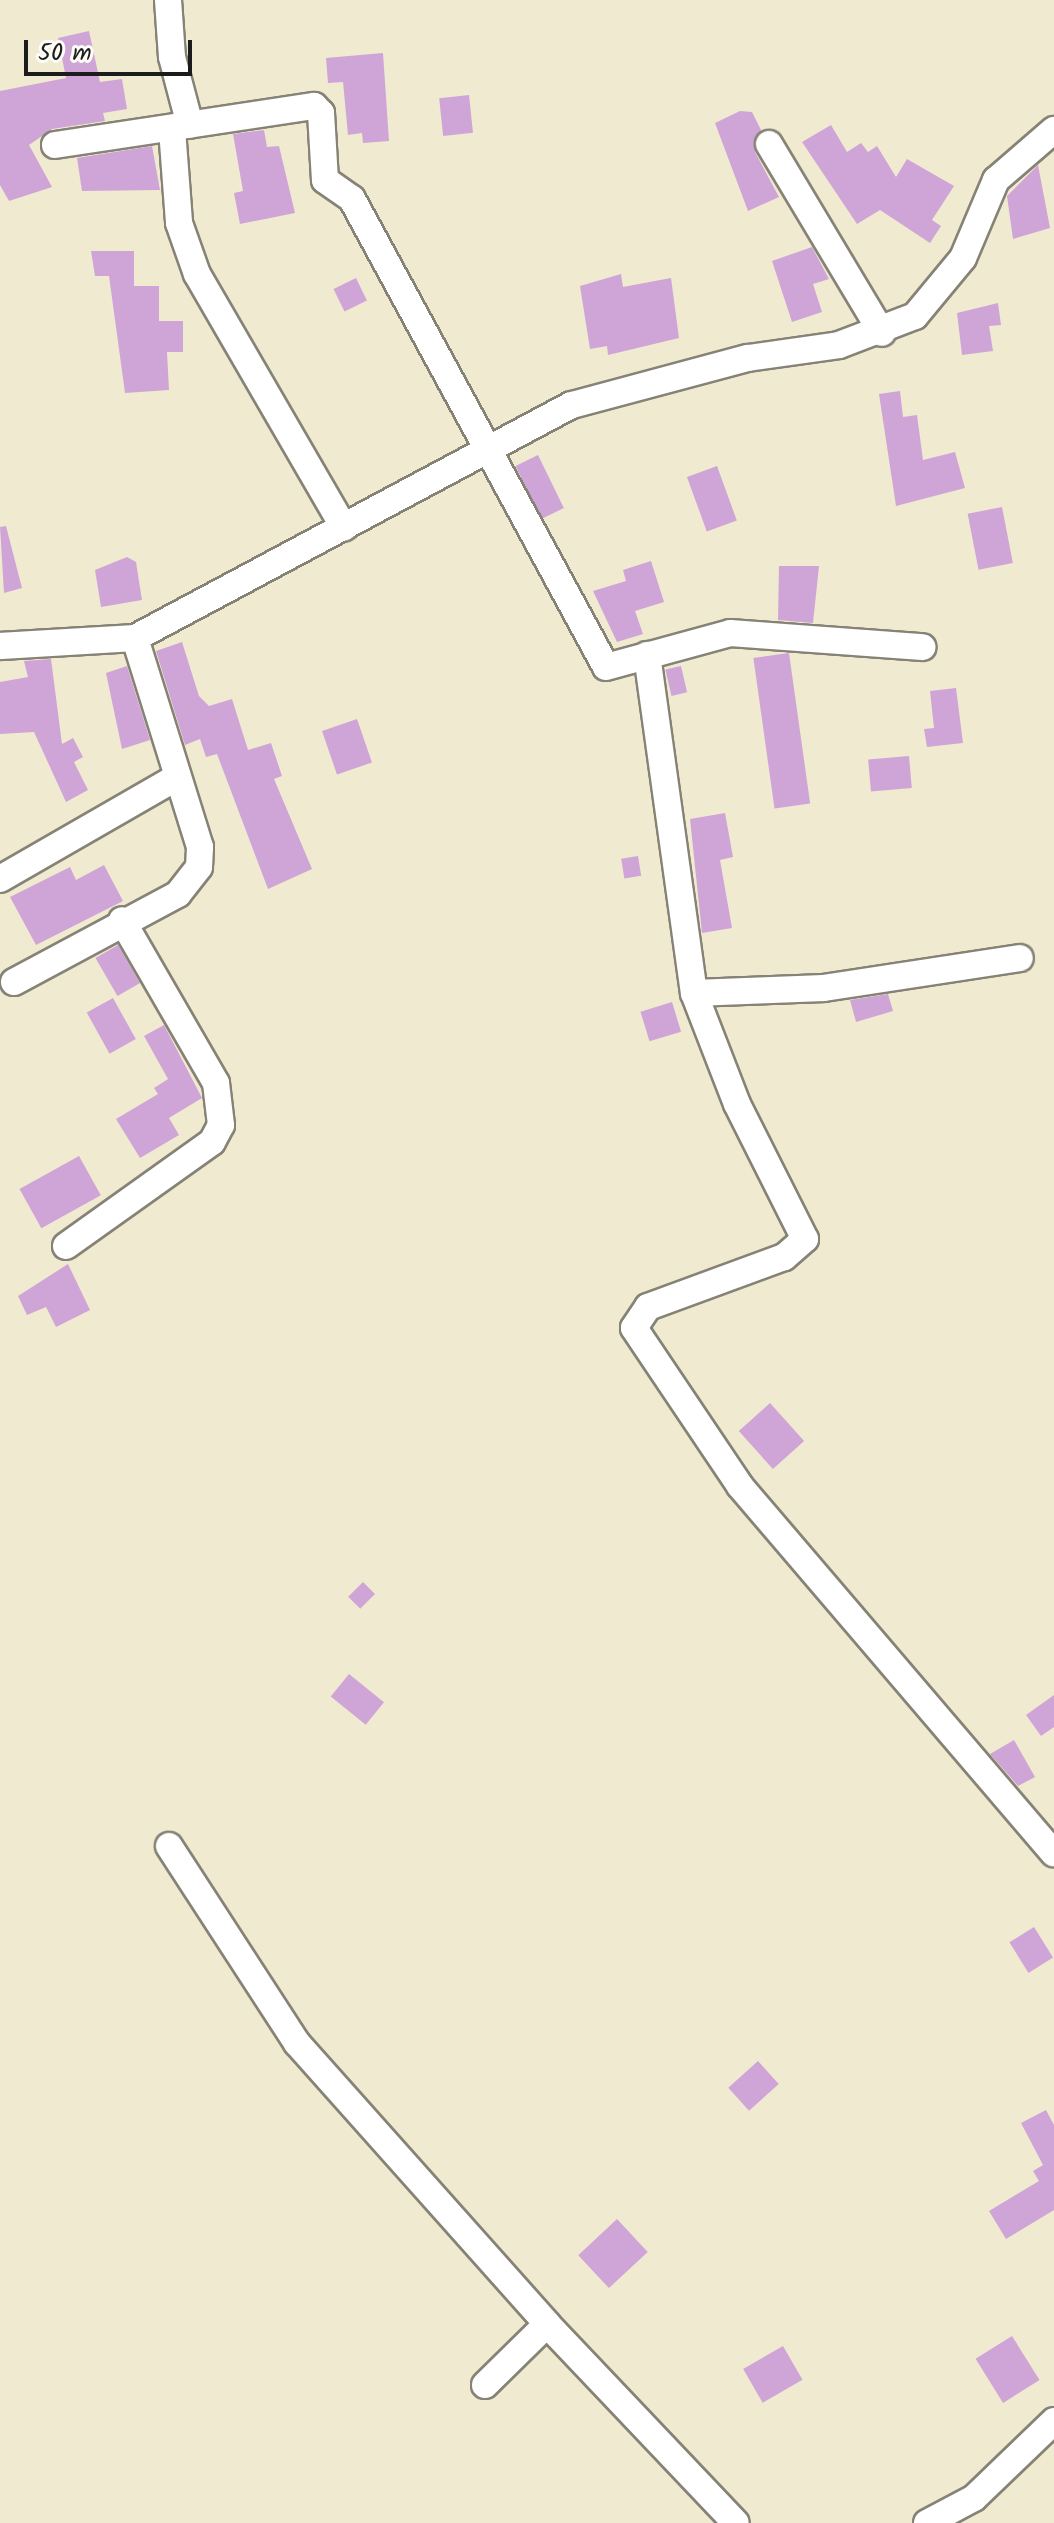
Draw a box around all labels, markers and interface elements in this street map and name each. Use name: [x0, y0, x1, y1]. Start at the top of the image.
scale bar: [28, 24, 196, 74]
text: 50 m: [38, 34, 92, 73]

